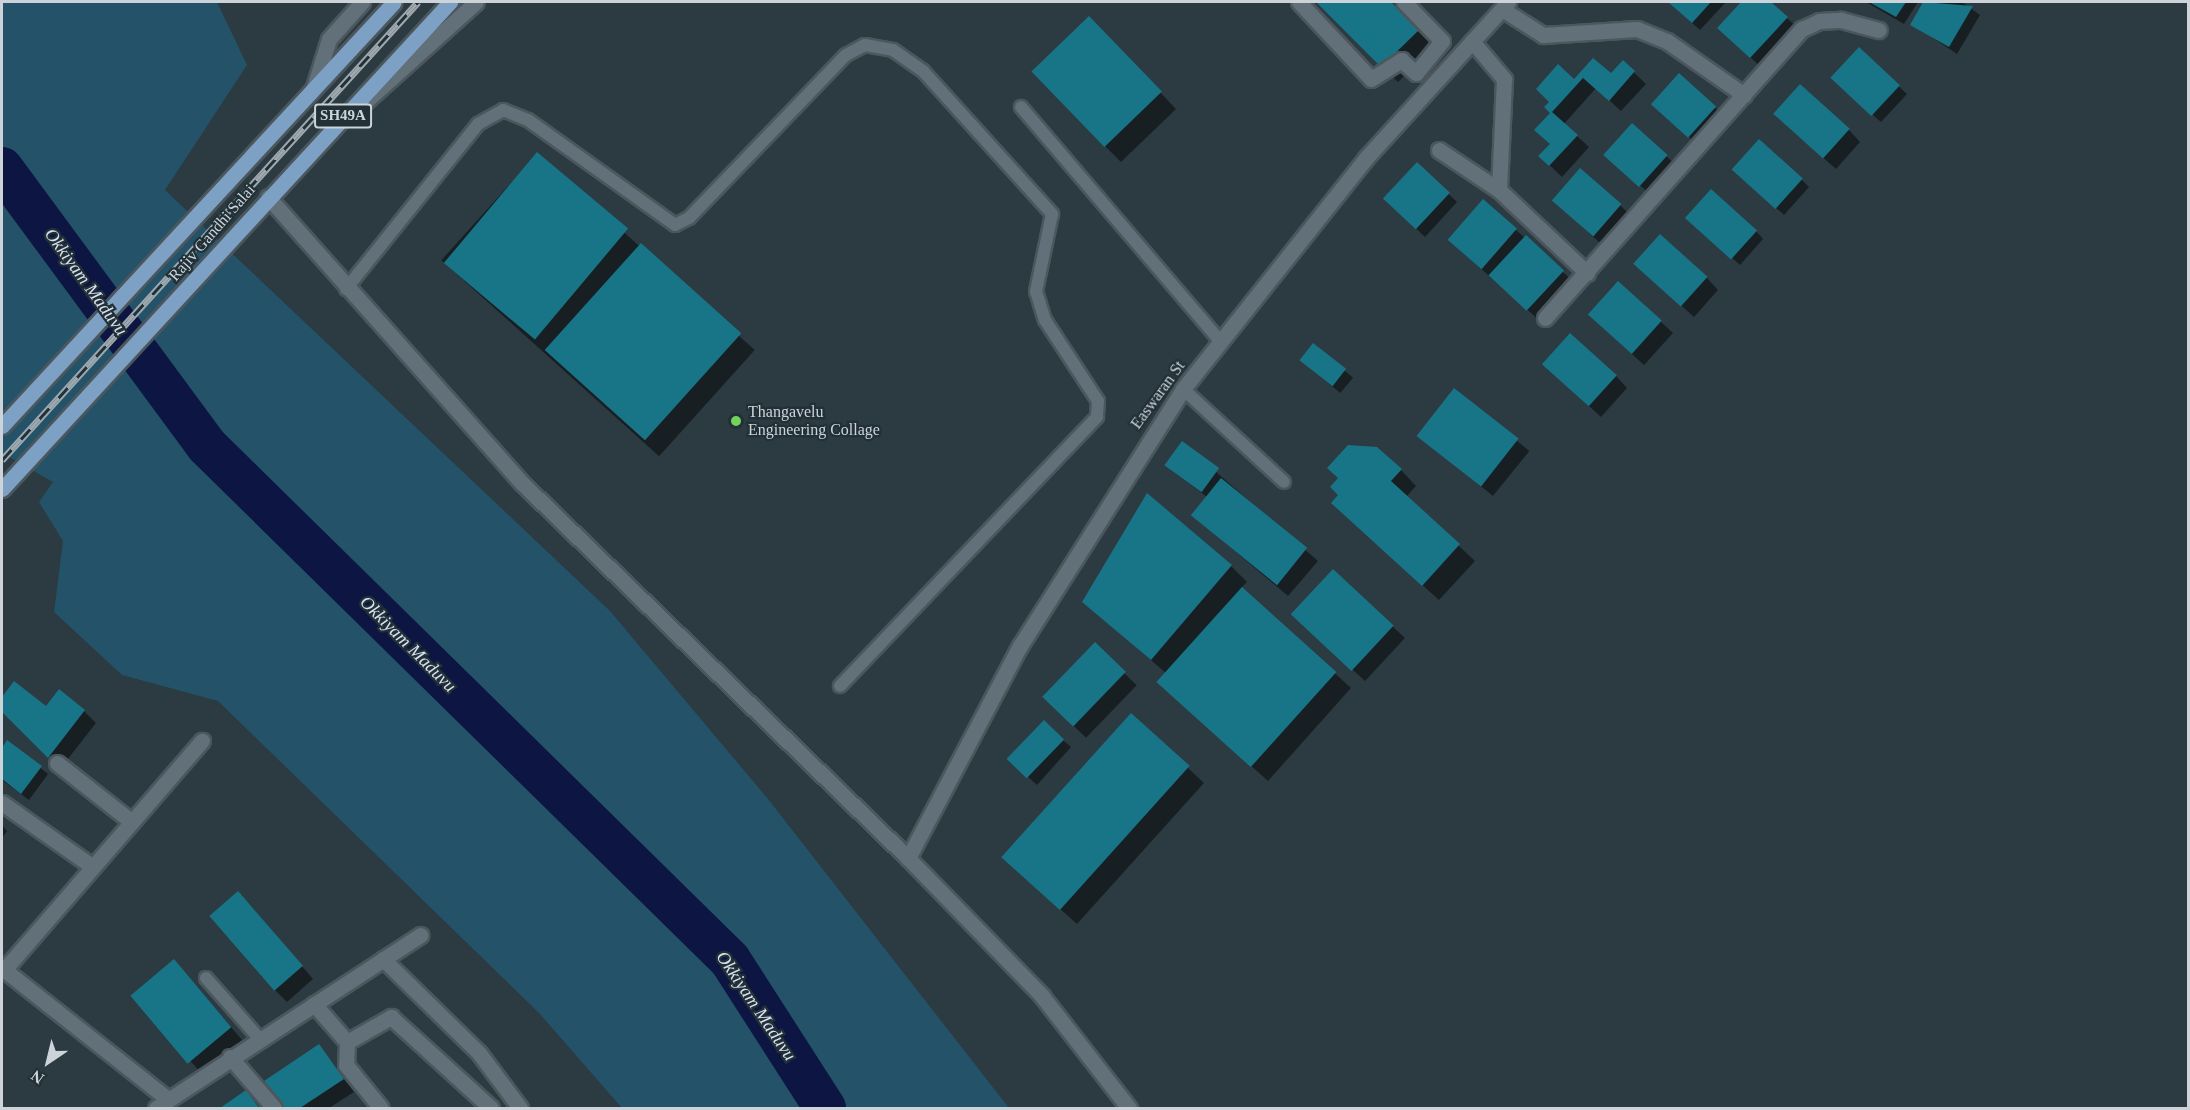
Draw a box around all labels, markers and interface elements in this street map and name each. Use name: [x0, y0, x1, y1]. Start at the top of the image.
road number: SH49A: [313, 104, 373, 128]
street label: Rajiv Gandhi Salai: [165, 181, 259, 285]
water label: Okkiyam Maduvu: [40, 224, 132, 340]
street label: Easwaran St: [1127, 357, 1189, 433]
place label: Thangavelu Engineering Collage: [748, 402, 880, 440]
marker: Thangavelu Engineering Collage: [729, 414, 743, 428]
water label: Okkiyam Maduvu: [355, 591, 461, 697]
water label: Okkiyam Maduvu: [711, 947, 801, 1065]
north arrow: [18, 1032, 78, 1092]
text: N: [28, 1067, 47, 1087]

